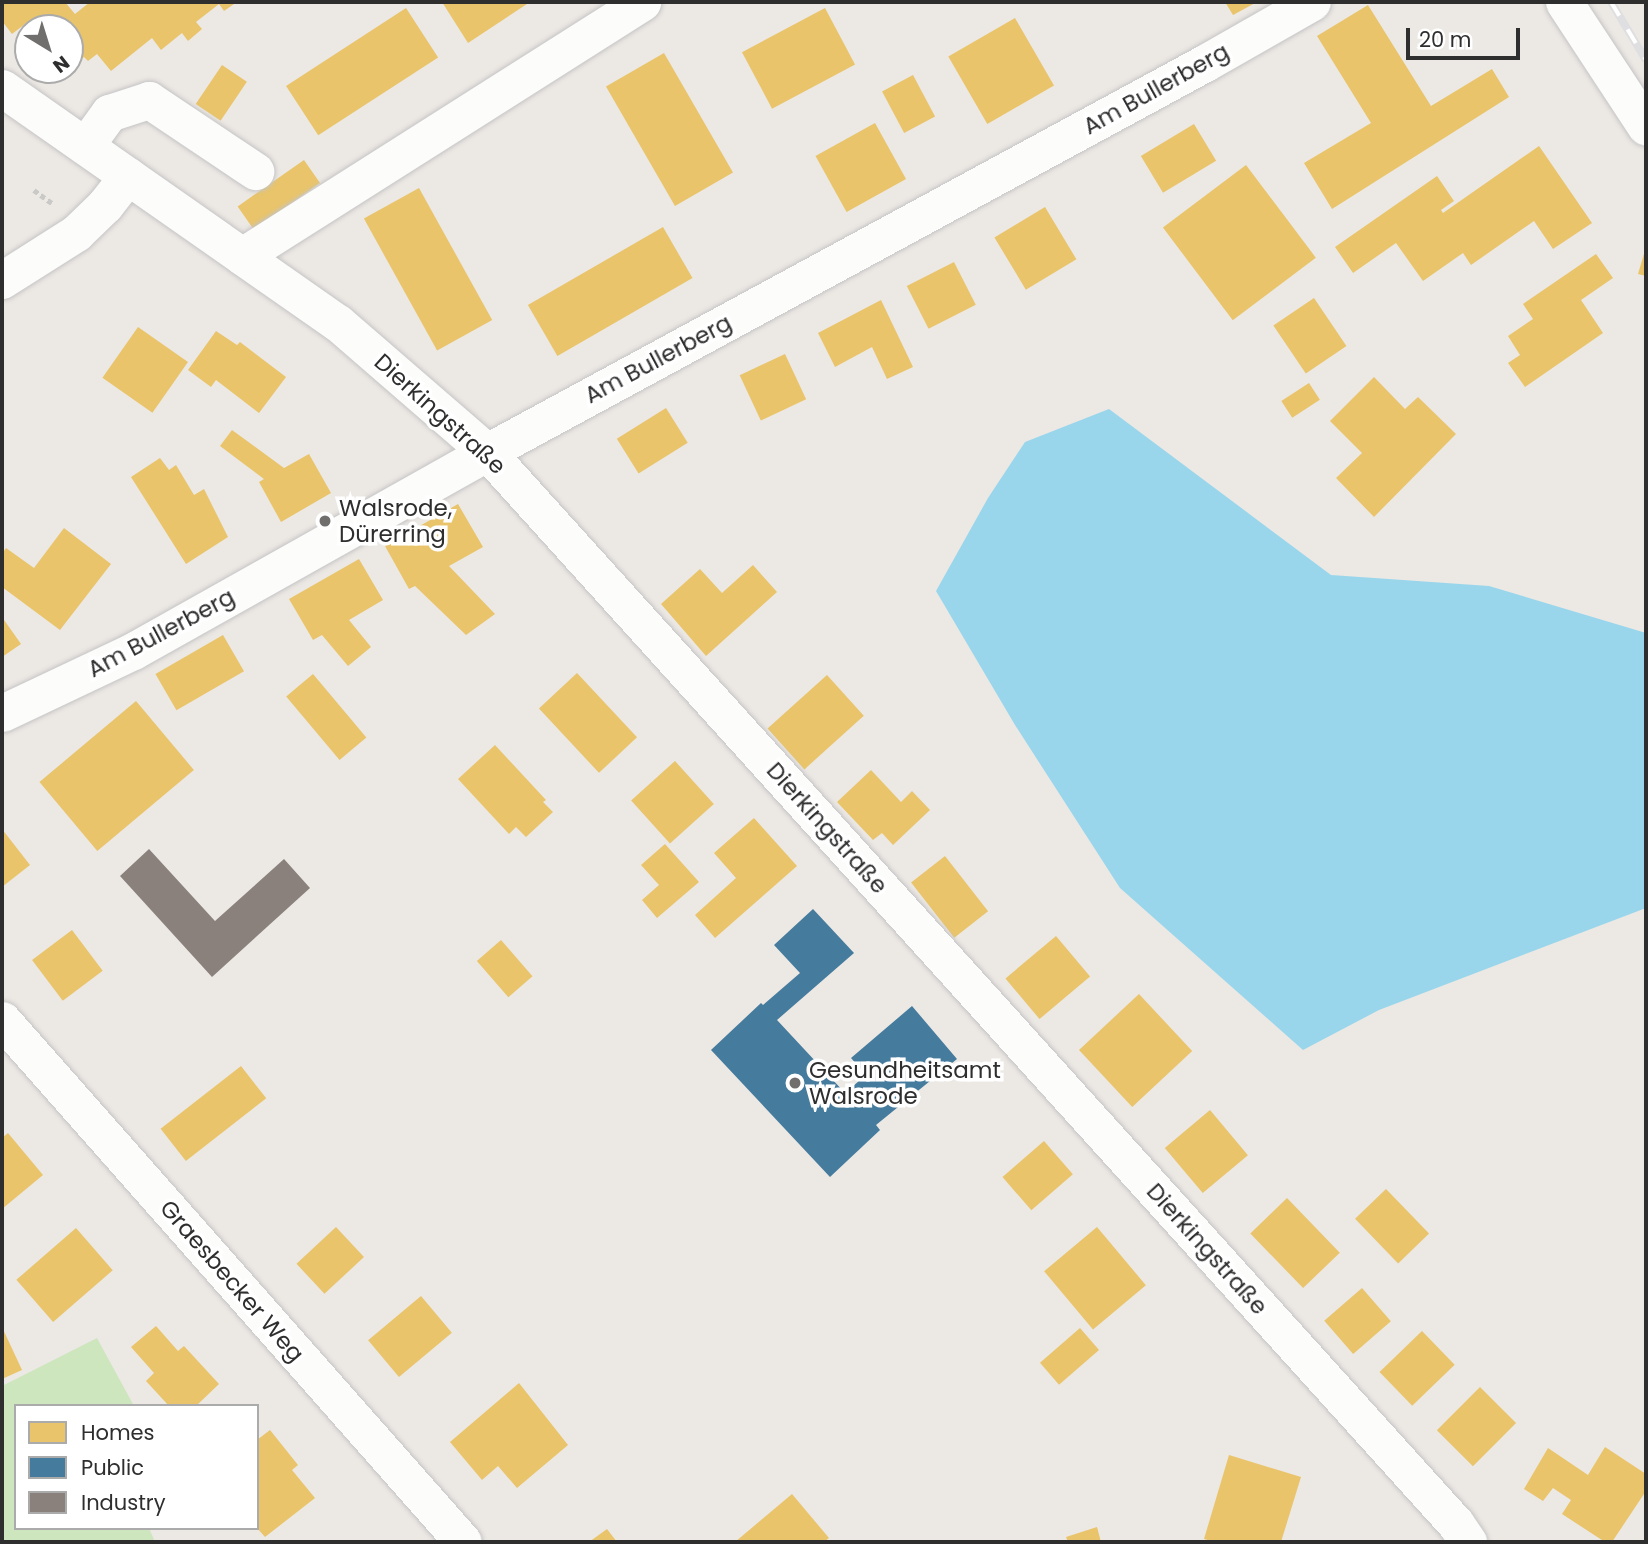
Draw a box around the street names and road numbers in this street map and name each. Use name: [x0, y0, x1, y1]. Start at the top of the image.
street label: Am Bullerberg: [1078, 38, 1234, 140]
street label: Am Bullerberg: [580, 309, 736, 409]
street label: Dierkingstraße: [369, 348, 511, 480]
street label: Am Bullerberg: [83, 583, 239, 683]
street label: Dierkingstraße: [761, 757, 893, 899]
street label: Dierkingstraße: [1141, 1178, 1273, 1320]
street label: Graesbecker Weg: [154, 1195, 310, 1367]

